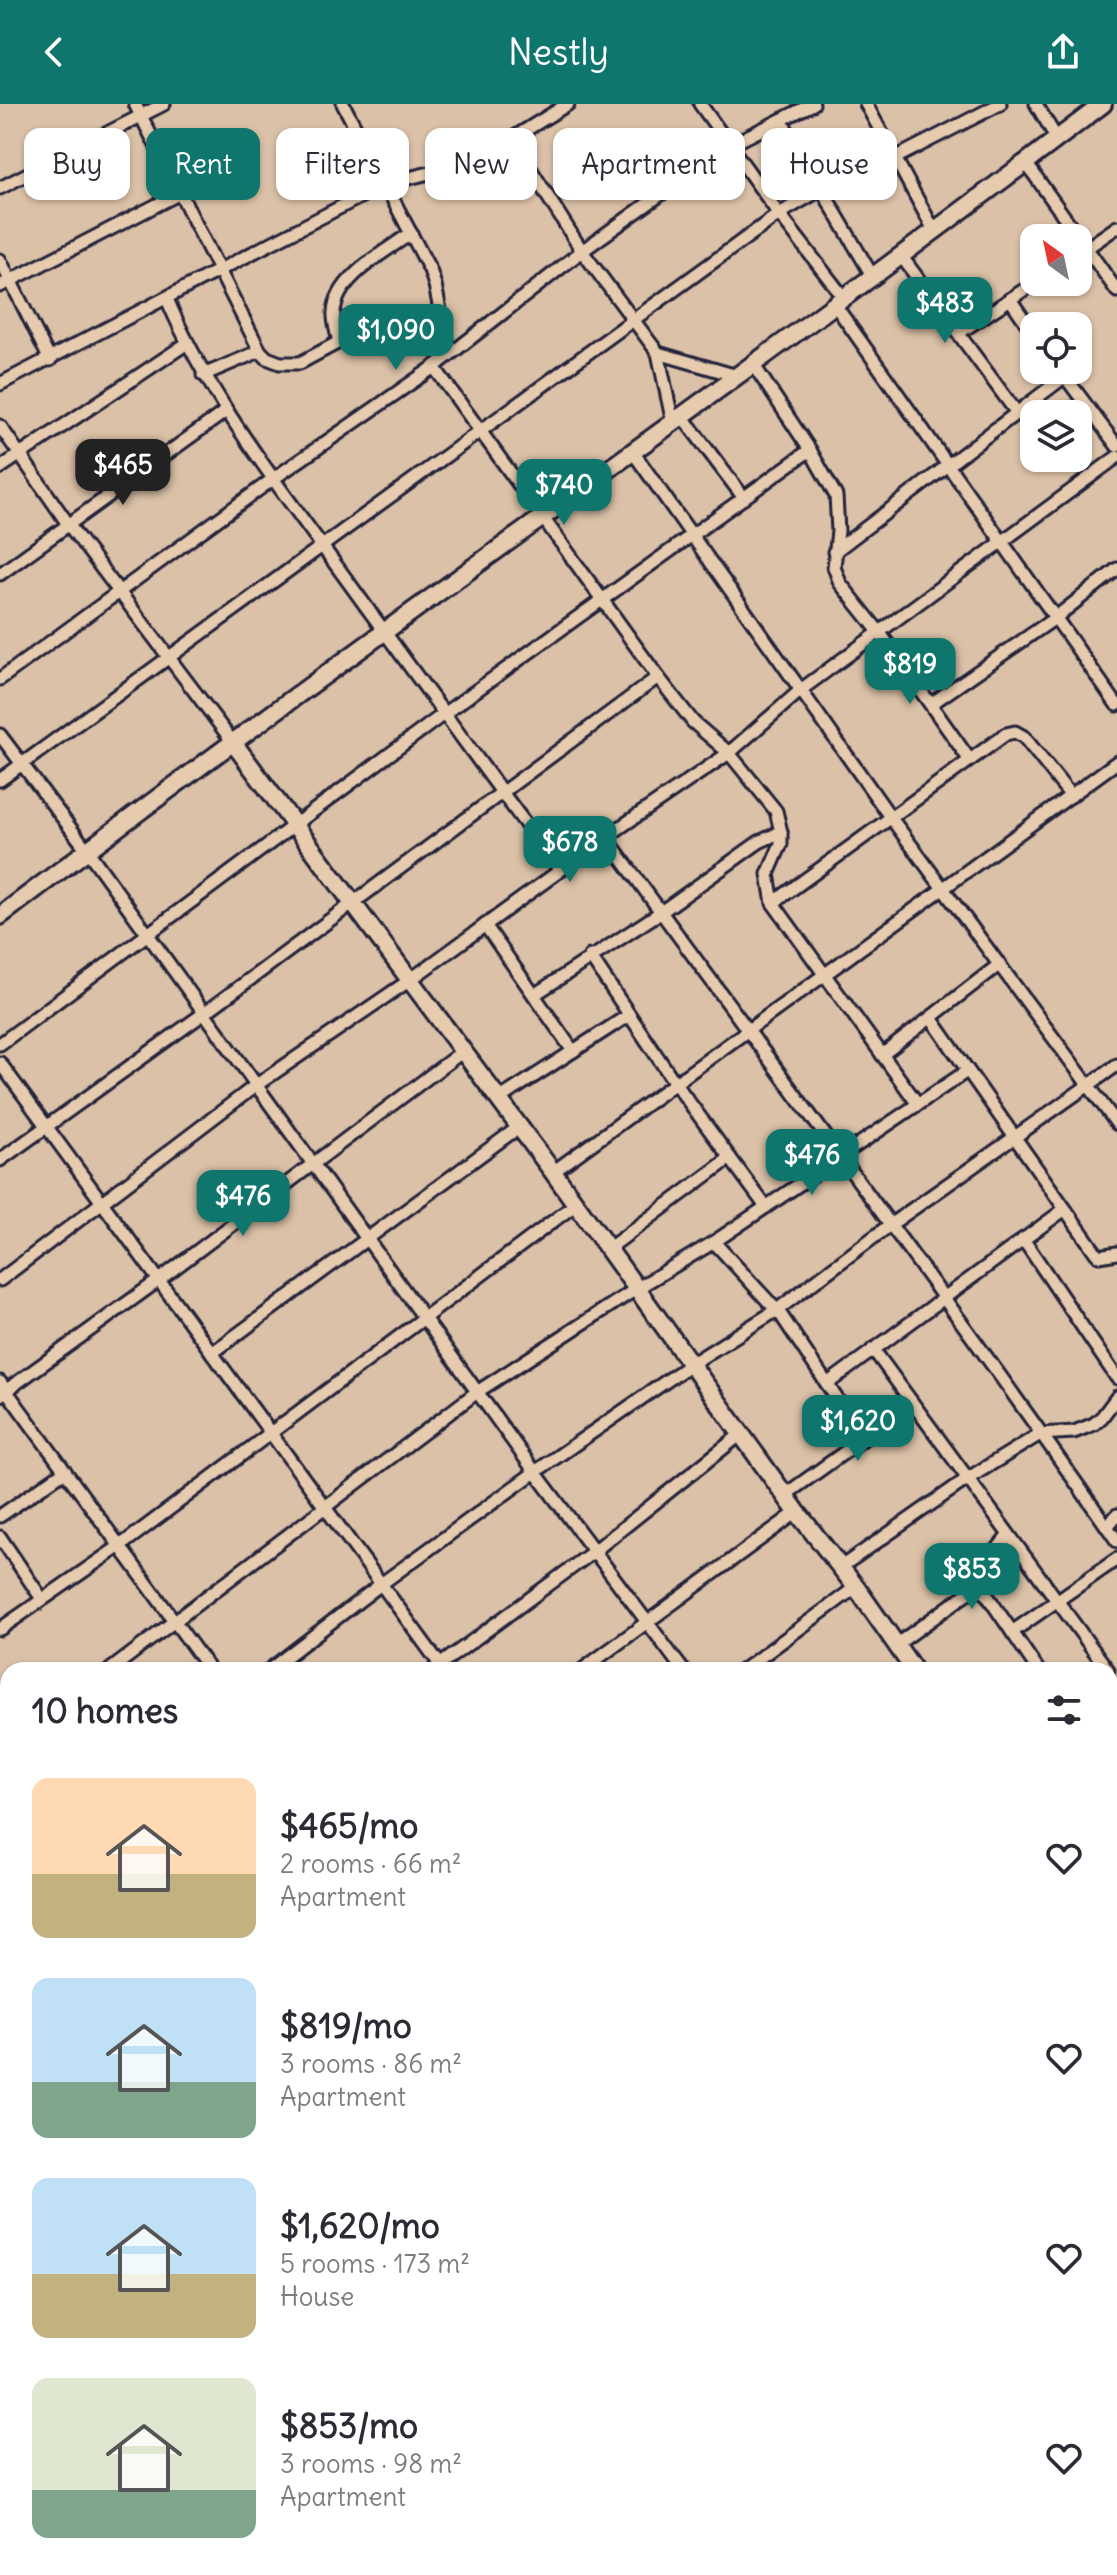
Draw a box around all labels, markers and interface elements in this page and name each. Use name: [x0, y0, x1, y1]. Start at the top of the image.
icon: back: [32, 30, 76, 74]
text: Nestly: [508, 30, 609, 75]
icon: share: [1041, 30, 1085, 74]
chip: Buy: [24, 128, 130, 200]
chip: Rent: [146, 128, 260, 200]
chip: Filters: [276, 128, 409, 200]
chip: New: [425, 128, 537, 200]
chip: Apartment: [553, 128, 745, 200]
chip: House: [761, 128, 897, 200]
north arrow: [1020, 224, 1092, 296]
map controls: [1020, 224, 1092, 472]
pin: $483: [898, 277, 992, 345]
text: $483: [915, 286, 975, 319]
pin: $1,090: [331, 304, 461, 372]
button: locate: [1020, 312, 1092, 384]
text: $1,090: [357, 313, 435, 346]
button: layers: [1020, 400, 1092, 472]
pin: $465: [76, 439, 170, 507]
text: $465: [93, 448, 153, 481]
pin: $740: [517, 459, 611, 527]
text: $740: [535, 468, 593, 501]
pin: $819: [863, 638, 957, 706]
text: $819: [883, 647, 937, 680]
pin: $678: [523, 816, 617, 884]
text: $678: [541, 825, 599, 858]
pin: $476: [765, 1129, 859, 1197]
text: $476: [784, 1138, 840, 1171]
pin: $476: [196, 1170, 290, 1238]
text: $476: [215, 1179, 271, 1212]
pin: $1,620: [793, 1395, 923, 1463]
text: $1,620: [820, 1404, 896, 1437]
pin: $853: [925, 1543, 1019, 1611]
text: $853: [942, 1552, 1002, 1585]
icon: filters: [1042, 1688, 1086, 1732]
text: 10 homes: [32, 1689, 178, 1732]
text: $465/mo: [280, 1804, 418, 1847]
icon: home: [96, 1810, 192, 1906]
icon: heart: [1042, 1836, 1086, 1880]
text: 2 rooms · 66 m²: [280, 1847, 462, 1880]
text: Apartment: [280, 1880, 406, 1913]
text: $819/mo: [280, 2004, 412, 2047]
icon: home: [96, 2010, 192, 2106]
icon: heart: [1042, 2036, 1086, 2080]
text: 3 rooms · 86 m²: [280, 2047, 462, 2080]
text: Apartment: [280, 2080, 406, 2113]
text: $1,620/mo: [280, 2204, 440, 2247]
icon: home: [96, 2210, 192, 2306]
icon: heart: [1042, 2236, 1086, 2280]
text: 5 rooms · 173 m²: [280, 2247, 470, 2280]
text: House: [280, 2280, 354, 2313]
text: $853/mo: [280, 2404, 418, 2447]
icon: home: [96, 2410, 192, 2506]
icon: heart: [1042, 2436, 1086, 2480]
text: 3 rooms · 98 m²: [280, 2447, 462, 2480]
text: Apartment: [280, 2480, 406, 2513]

